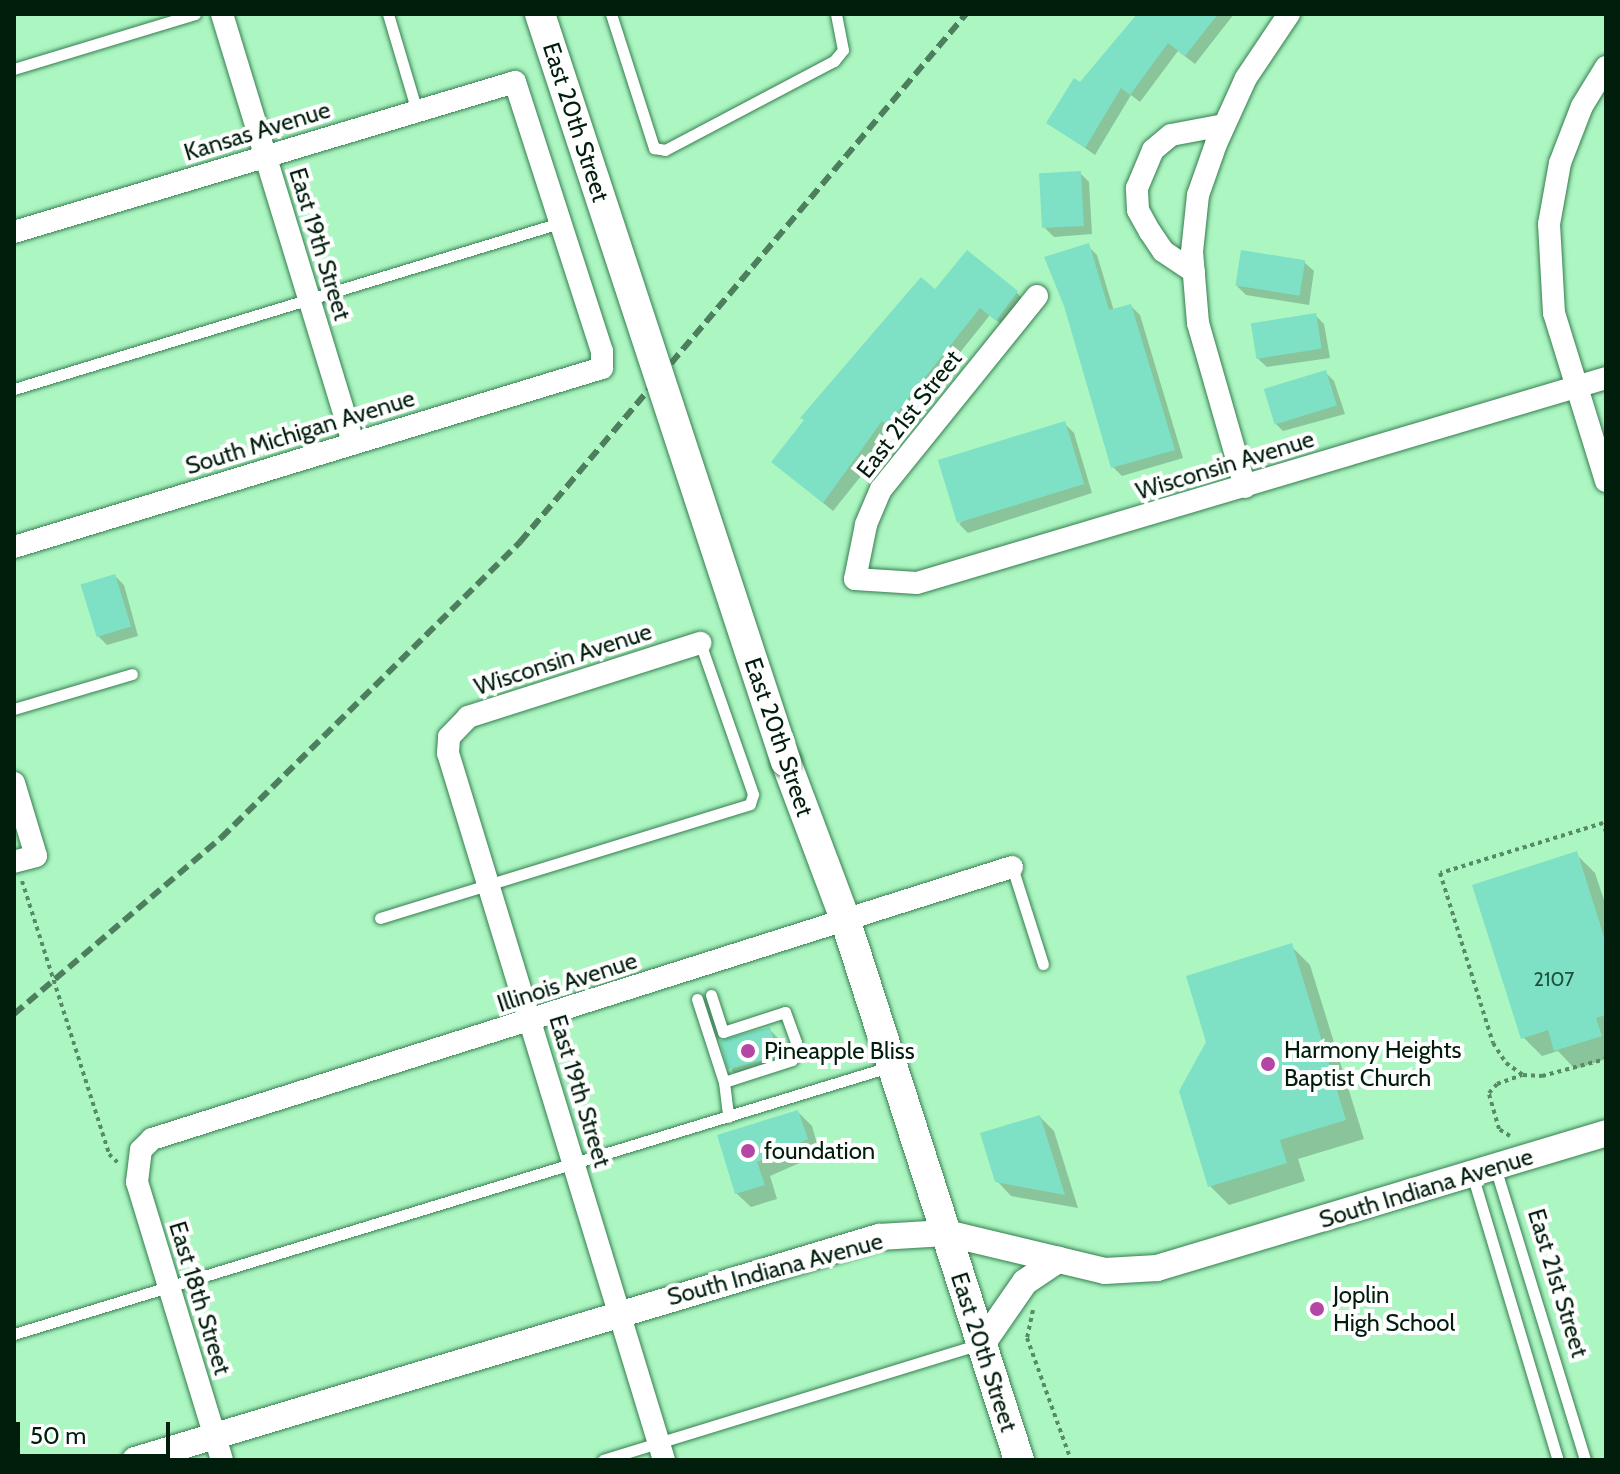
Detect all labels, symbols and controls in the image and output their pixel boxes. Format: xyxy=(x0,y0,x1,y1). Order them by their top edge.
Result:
street label: East 20th Street xyxy=(537,39,615,205)
street label: Kansas Avenue xyxy=(180,95,334,167)
street label: East 19th Street xyxy=(283,164,357,324)
street label: East 21st Street xyxy=(850,345,968,483)
street label: South Michigan Avenue xyxy=(182,383,418,481)
street label: Wisconsin Avenue xyxy=(1132,424,1318,506)
street label: Wisconsin Avenue xyxy=(471,617,655,701)
street label: East 20th Street xyxy=(738,654,820,820)
street label: Illinois Avenue xyxy=(493,946,641,1018)
house number: 2107 xyxy=(1534,967,1574,991)
street label: East 19th Street xyxy=(543,1011,617,1171)
place label: Harmony Heights Baptist Church xyxy=(1284,1036,1461,1092)
place label: Pineapple Bliss xyxy=(764,1037,915,1065)
marker: Pineapple Bliss xyxy=(739,1042,757,1060)
marker: Harmony Heights Baptist Church xyxy=(1259,1055,1277,1073)
place label: foundation xyxy=(764,1137,875,1165)
marker: foundation xyxy=(739,1142,757,1160)
street label: South Indiana Avenue xyxy=(1316,1142,1536,1234)
street label: East 21st Street xyxy=(1522,1205,1594,1361)
street label: East 18th Street xyxy=(163,1218,237,1378)
street label: South Indiana Avenue xyxy=(664,1226,886,1312)
street label: East 20th Street xyxy=(945,1269,1023,1435)
place label: Joplin High School xyxy=(1333,1281,1455,1337)
marker: Joplin High School xyxy=(1308,1300,1326,1318)
scale bar xyxy=(20,1406,174,1456)
text: 50 m xyxy=(30,1421,86,1450)

